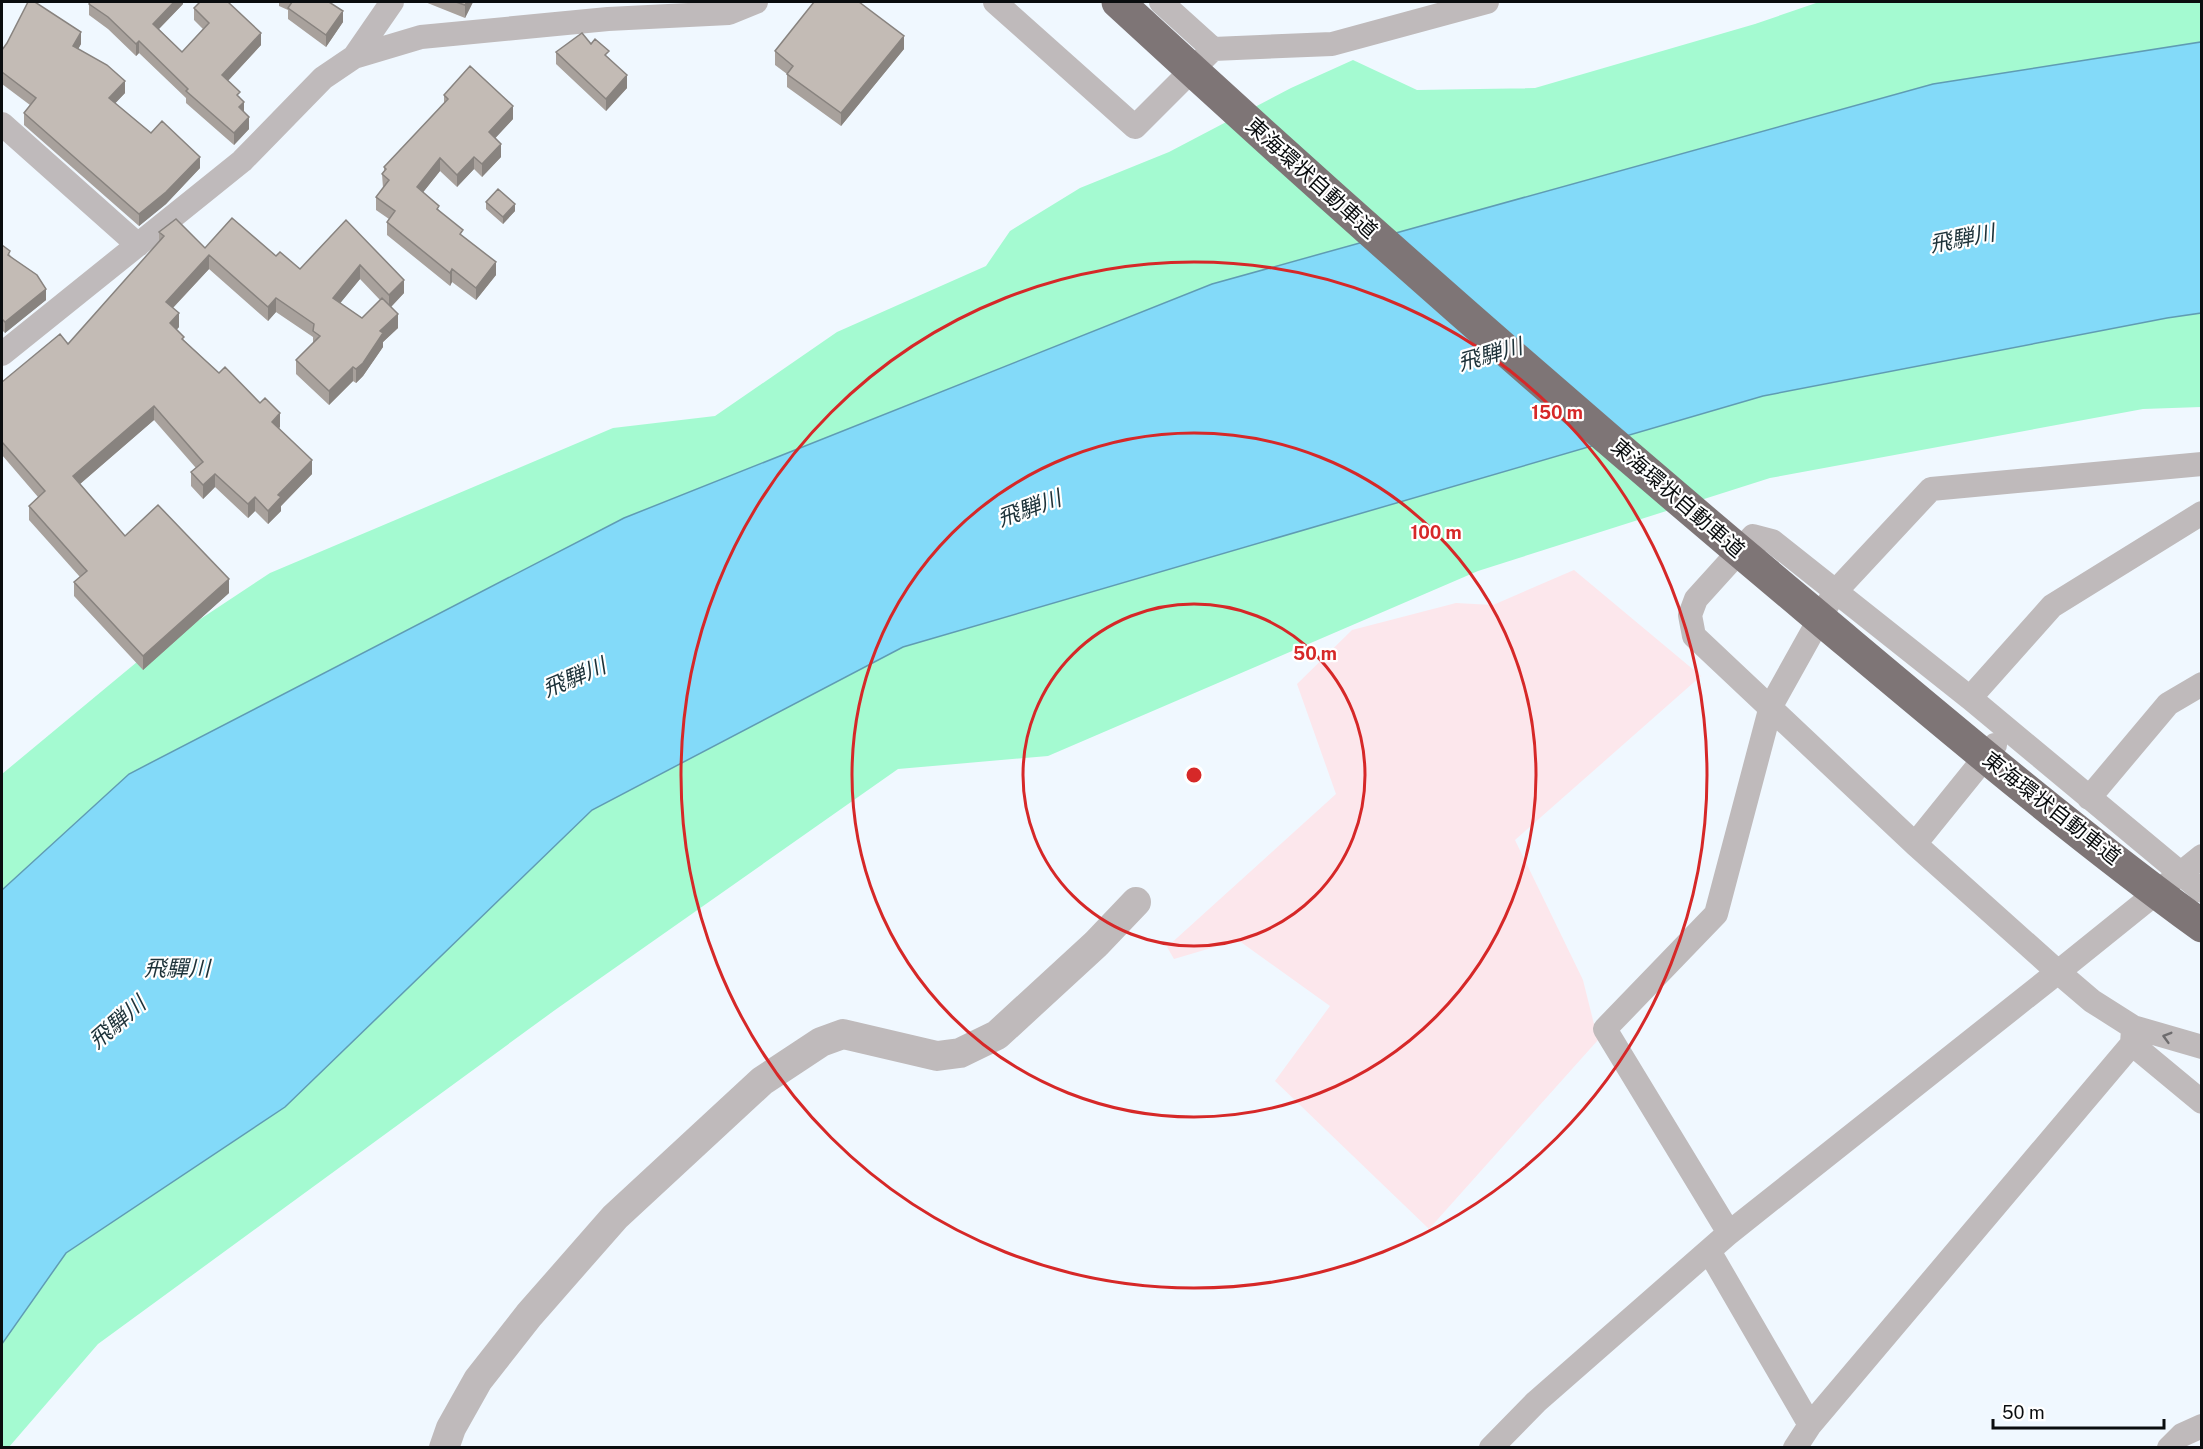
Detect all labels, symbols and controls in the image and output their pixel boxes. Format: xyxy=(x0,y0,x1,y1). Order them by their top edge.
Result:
street label: 東海環状自動車道 xyxy=(1241,113,1383,243)
water label: 飛騨川 xyxy=(1927,219,1999,257)
water label: 飛騨川 xyxy=(1455,332,1527,376)
text: 150 m xyxy=(1531,402,1583,423)
street label: 東海環状自動車道 xyxy=(1606,433,1750,563)
water label: 飛騨川 xyxy=(994,484,1066,532)
text: 100 m xyxy=(1410,522,1462,543)
text: 50 m xyxy=(1293,643,1337,664)
water label: 飛騨川 xyxy=(539,651,611,702)
street label: 東海環状自動車道 xyxy=(1978,746,2126,870)
centre of rings xyxy=(1184,765,1204,785)
water label: 飛驒川 xyxy=(144,955,212,981)
water label: 飛騨川 xyxy=(84,989,152,1053)
one-way arrow xyxy=(2162,1032,2173,1044)
scale bar xyxy=(1993,1392,2164,1430)
text: 50 m xyxy=(2002,1402,2045,1423)

